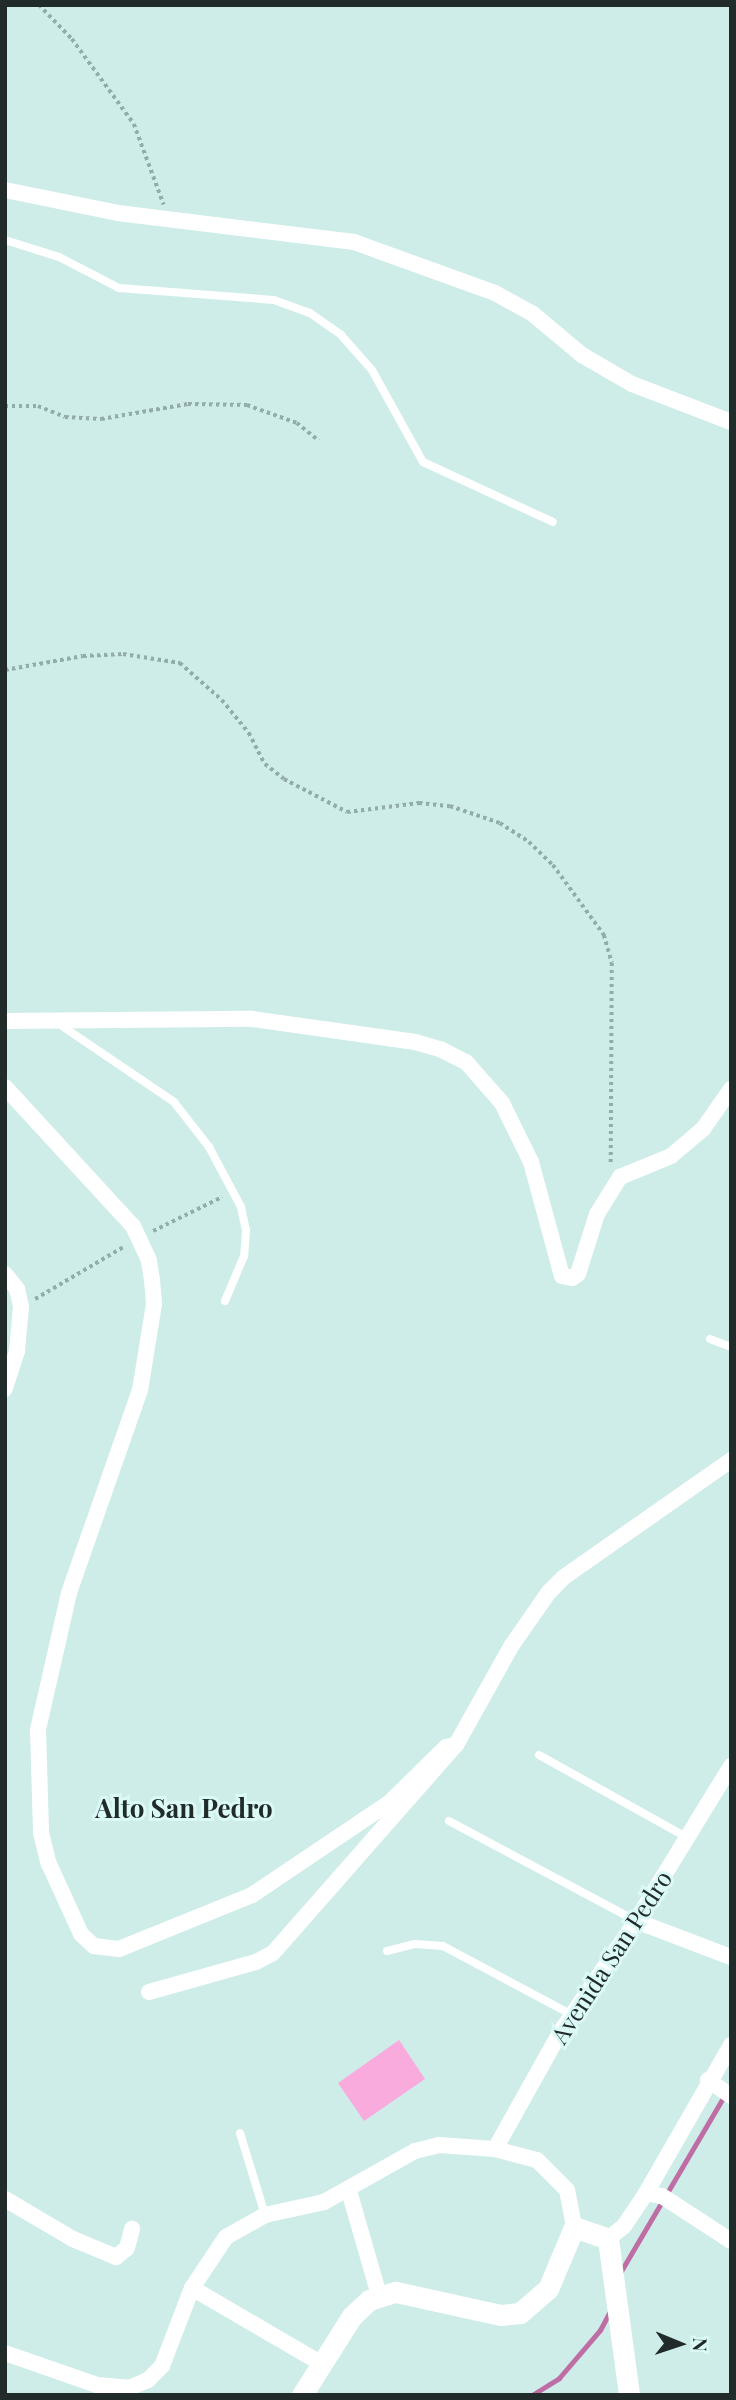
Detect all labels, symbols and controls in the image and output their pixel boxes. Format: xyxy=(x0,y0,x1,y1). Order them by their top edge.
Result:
district label: Alto San Pedro xyxy=(95,1792,273,1824)
street label: Avenida San Pedro xyxy=(544,1865,678,2049)
north arrow xyxy=(645,2309,715,2379)
text: N xyxy=(688,2337,714,2352)

